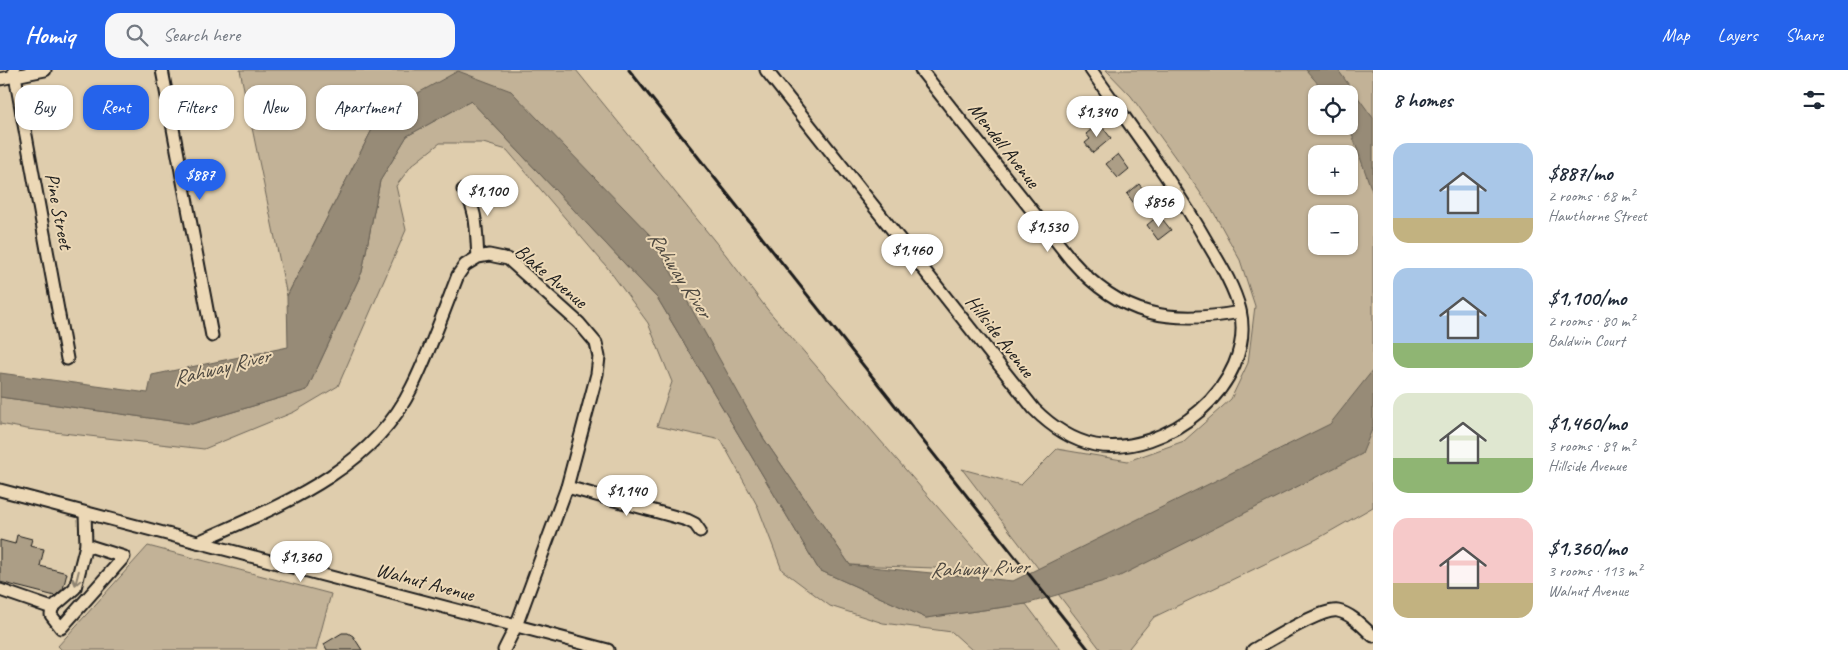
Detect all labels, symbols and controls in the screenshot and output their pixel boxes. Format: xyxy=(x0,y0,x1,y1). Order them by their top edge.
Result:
search box xyxy=(105,13,455,58)
text: Homiq xyxy=(25,20,75,50)
icon: search xyxy=(123,21,151,49)
text: Search here xyxy=(163,23,240,47)
text: Map xyxy=(1662,24,1690,46)
text: Layers xyxy=(1718,24,1757,46)
text: Share xyxy=(1785,24,1823,46)
chip: Buy xyxy=(15,85,73,130)
chip: Rent xyxy=(83,85,149,130)
chip: Filters xyxy=(159,85,234,130)
chip: New xyxy=(244,85,306,130)
chip: Apartment xyxy=(316,85,418,130)
map controls xyxy=(1308,85,1358,255)
button: locate xyxy=(1308,85,1358,135)
icon: filters xyxy=(1800,86,1828,114)
text: 8 homes xyxy=(1393,87,1452,113)
pin: $1,340 xyxy=(1056,96,1138,138)
street label: Mendell Avenue xyxy=(963,97,1046,194)
text: $1,340 xyxy=(1077,102,1117,122)
button: + xyxy=(1308,145,1358,195)
pin: $887 xyxy=(170,158,230,201)
text: $887/mo xyxy=(1548,160,1613,186)
icon: home xyxy=(1433,163,1493,223)
text: $887 xyxy=(186,165,214,185)
street label: Pine Street xyxy=(39,171,79,253)
pin: $1,100 xyxy=(447,174,529,217)
text: $1,100 xyxy=(468,181,508,201)
pin: $856 xyxy=(1129,186,1189,228)
text: 2 rooms · 68 m² xyxy=(1548,186,1634,206)
text: $856 xyxy=(1145,192,1173,212)
button: − xyxy=(1308,205,1358,255)
text: Hawthorne Street xyxy=(1548,206,1647,226)
pin: $1,530 xyxy=(1007,210,1089,253)
text: $1,530 xyxy=(1029,217,1067,237)
water label: Rahway River xyxy=(642,226,719,325)
pin: $1,460 xyxy=(871,234,953,276)
street label: Blake Avenue xyxy=(510,238,594,315)
text: $1,460 xyxy=(892,240,932,260)
text: $1,100/mo xyxy=(1548,285,1626,311)
icon: home xyxy=(1433,288,1493,348)
street label: Hillside Avenue xyxy=(960,290,1041,383)
text: 2 rooms · 80 m² xyxy=(1548,311,1634,331)
text: Baldwin Court xyxy=(1548,331,1625,351)
water label: Rahway River xyxy=(170,342,275,391)
text: $1,460/mo xyxy=(1548,410,1627,436)
icon: home xyxy=(1433,413,1493,473)
text: 3 rooms · 89 m² xyxy=(1548,436,1634,456)
text: Hillside Avenue xyxy=(1548,456,1626,476)
pin: $1,140 xyxy=(586,474,668,517)
text: $1,140 xyxy=(607,481,647,501)
text: $1,360/mo xyxy=(1548,535,1627,561)
icon: home xyxy=(1433,538,1493,598)
pin: $1,360 xyxy=(260,540,342,583)
text: $1,360 xyxy=(281,547,321,567)
water label: Rahway River xyxy=(930,553,1032,583)
street label: Walnut Avenue xyxy=(373,557,478,607)
text: 3 rooms · 113 m² xyxy=(1548,561,1642,581)
one-way arrow xyxy=(72,570,82,586)
text: Walnut Avenue xyxy=(1548,581,1628,601)

